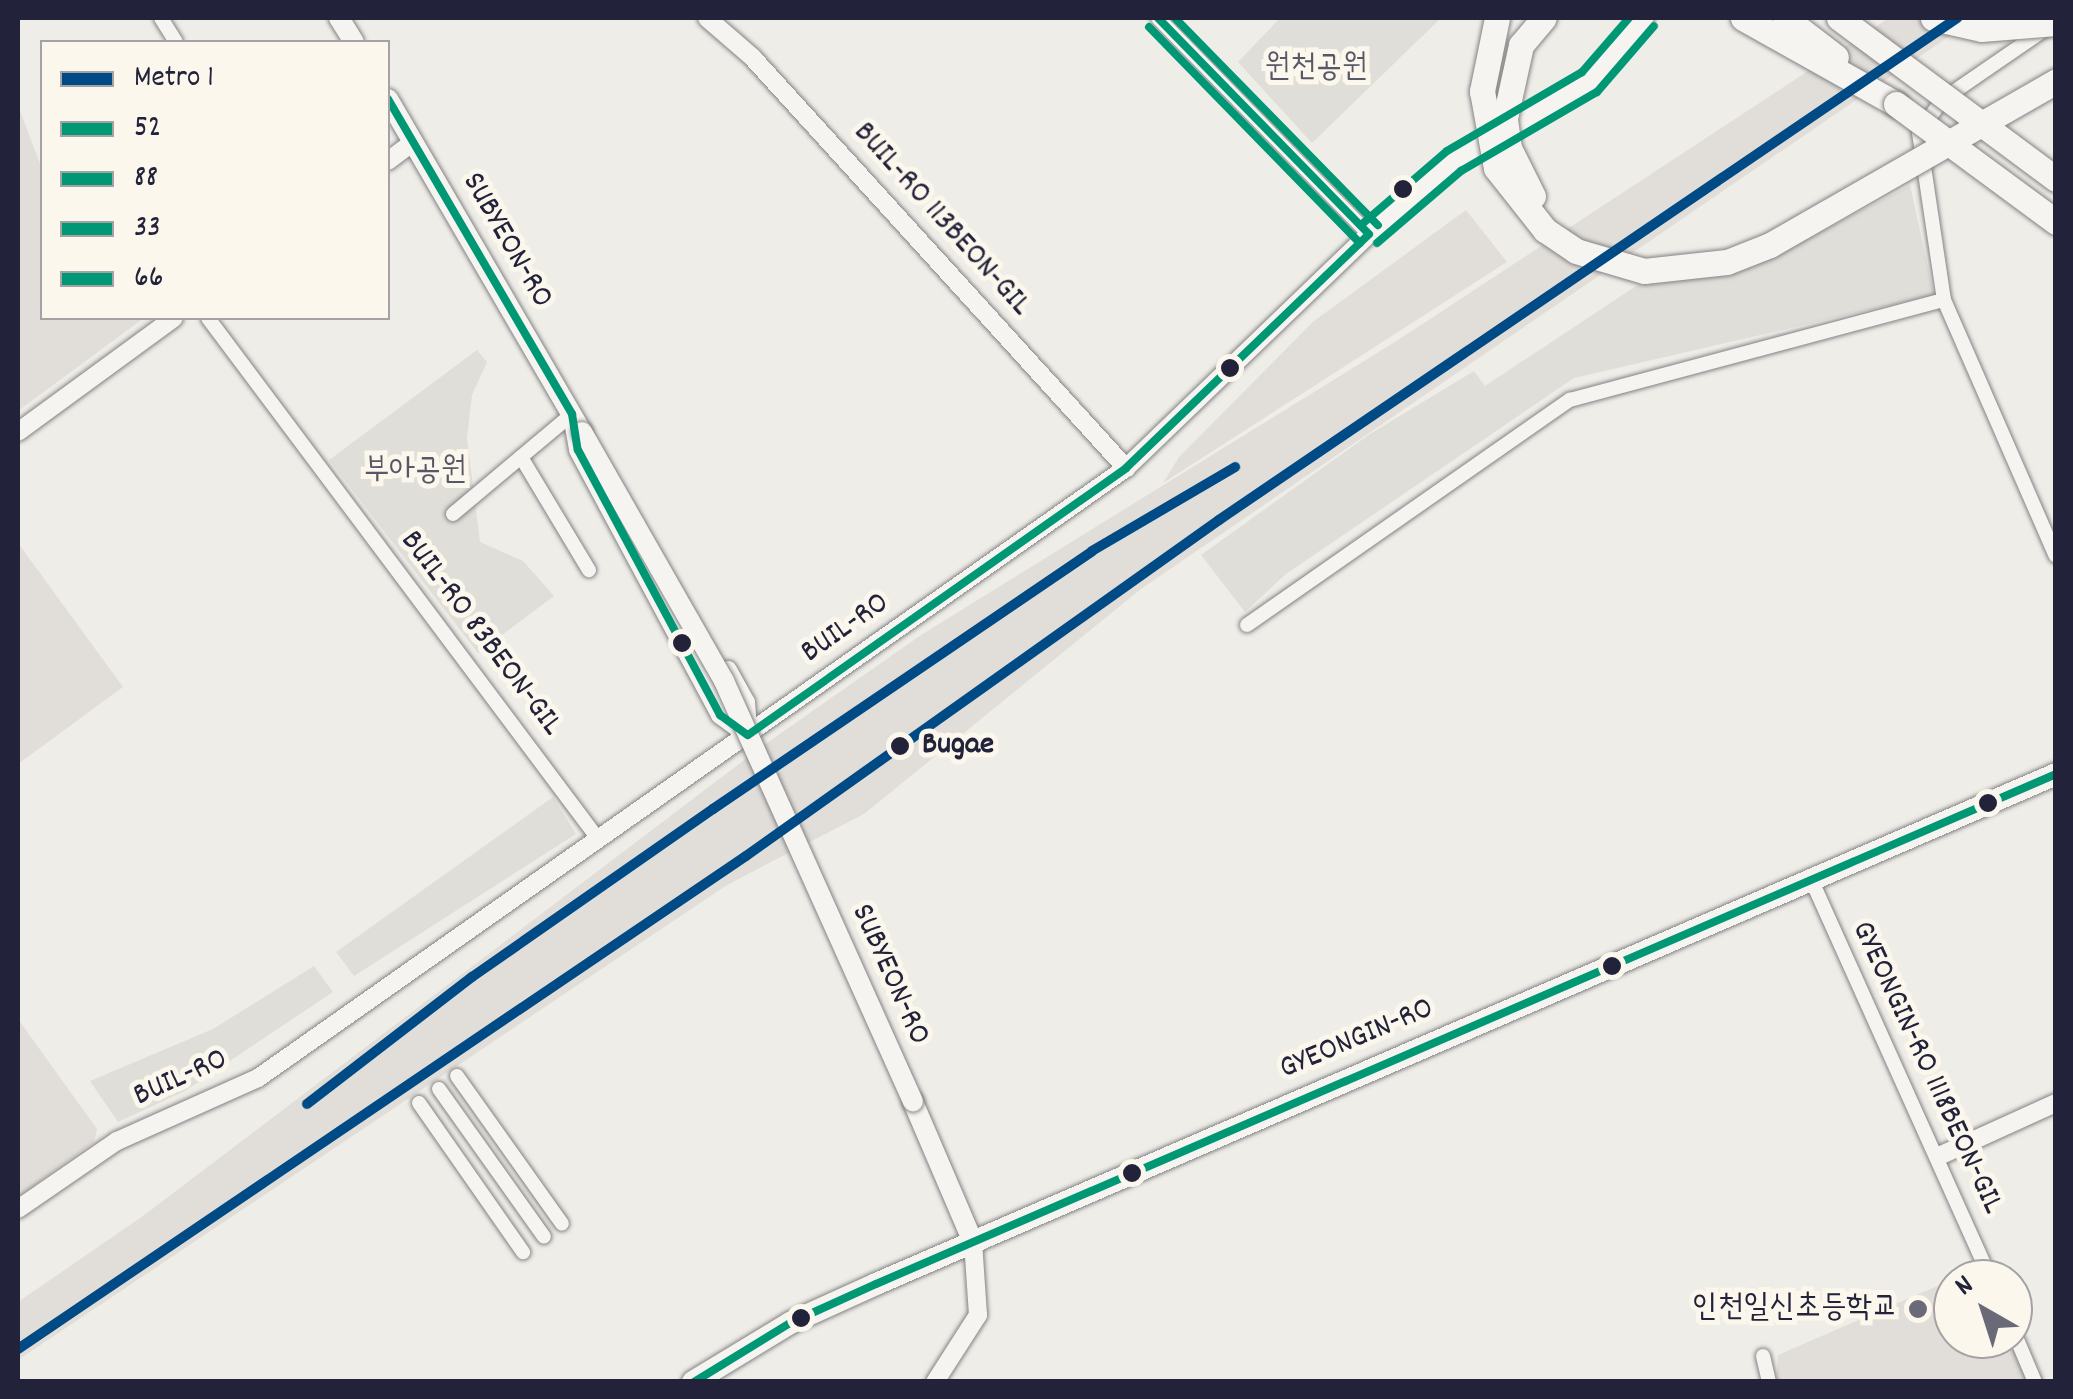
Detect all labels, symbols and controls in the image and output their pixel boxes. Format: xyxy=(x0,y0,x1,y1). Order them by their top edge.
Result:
legend xyxy=(40,40,390,320)
park label: 원천공원 xyxy=(1264,50,1368,88)
text: Metro 1 xyxy=(134,58,214,101)
text: 52 xyxy=(134,108,161,151)
street label: BUIL-RO 113BEON-GIL xyxy=(844,115,1038,325)
text: 88 xyxy=(134,158,158,201)
street label: SUBYEON-RO xyxy=(452,166,560,316)
unlabelled marker xyxy=(1393,179,1413,199)
text: 33 xyxy=(134,208,161,251)
text: 66 xyxy=(134,258,163,301)
unlabelled marker xyxy=(1220,358,1240,378)
park label: 부아공원 xyxy=(364,453,466,491)
street label: BUIL-RO 83BEON-GIL xyxy=(390,524,570,744)
street label: BUIL-RO xyxy=(795,585,897,673)
unlabelled marker xyxy=(672,633,692,653)
place label: Bugae xyxy=(922,727,994,765)
marker: Bugae xyxy=(887,733,913,759)
unlabelled marker xyxy=(1978,793,1998,813)
street label: SUBYEON-RO xyxy=(841,899,937,1051)
street label: GYEONGIN-RO 1118BEON-GIL xyxy=(1841,916,2011,1220)
unlabelled marker xyxy=(1602,956,1622,976)
street label: GYEONGIN-RO xyxy=(1274,990,1440,1090)
street label: BUIL-RO xyxy=(128,1041,234,1117)
unlabelled marker xyxy=(1122,1163,1142,1183)
north arrow xyxy=(1933,1259,2033,1359)
text: N xyxy=(1947,1267,1983,1307)
place label: 인천일신초등학교 xyxy=(1692,1290,1898,1328)
marker: 인천일신초등학교 xyxy=(1907,1298,1929,1320)
unlabelled marker xyxy=(791,1308,811,1328)

